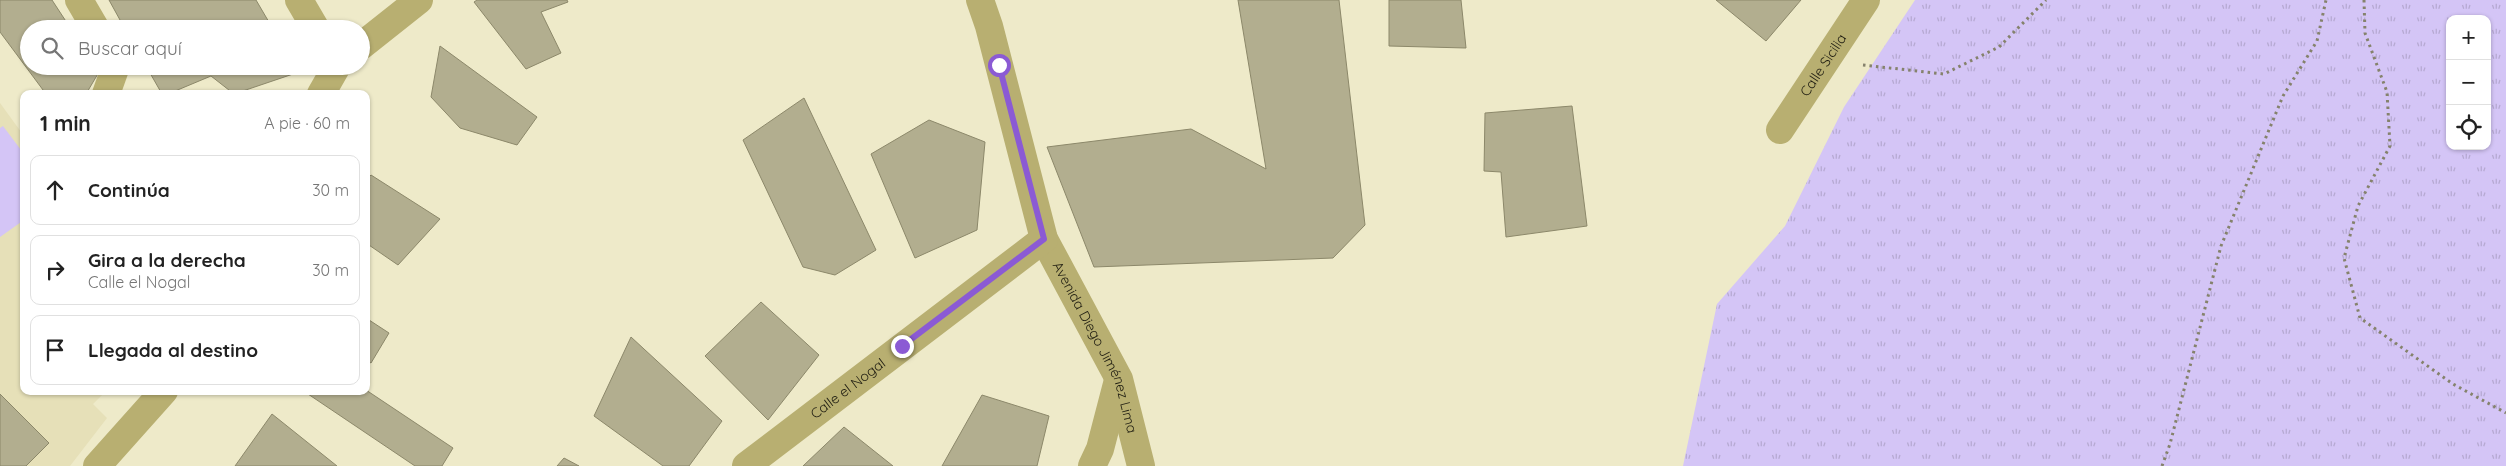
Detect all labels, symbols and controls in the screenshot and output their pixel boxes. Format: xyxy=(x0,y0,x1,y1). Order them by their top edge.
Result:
map controls xyxy=(2446,15,2491,150)
button: + xyxy=(2446,15,2491,60)
search box xyxy=(20,20,370,75)
street label: Calle Sicilia xyxy=(1796,30,1850,100)
icon: search xyxy=(38,34,66,62)
text: Buscar aquí xyxy=(78,36,182,60)
route start xyxy=(988,54,1011,77)
button: − xyxy=(2446,60,2491,105)
button: locate xyxy=(2446,105,2491,150)
text: 1 min xyxy=(40,110,91,136)
text: A pie · 60 m xyxy=(264,113,350,133)
icon: ahead xyxy=(41,176,69,204)
text: Continúa xyxy=(88,178,170,202)
text: 30 m xyxy=(312,180,349,200)
text: Gira a la derecha xyxy=(88,248,246,272)
icon: right xyxy=(41,256,69,284)
street label: Avenida Diego Jiménez Lima xyxy=(1049,258,1141,435)
text: 30 m xyxy=(312,260,349,280)
text: Calle el Nogal xyxy=(88,272,190,292)
route end xyxy=(891,335,914,358)
icon: arrive xyxy=(41,336,69,364)
text: Llegada al destino xyxy=(88,338,258,362)
street label: Calle el Nogal xyxy=(807,354,889,423)

